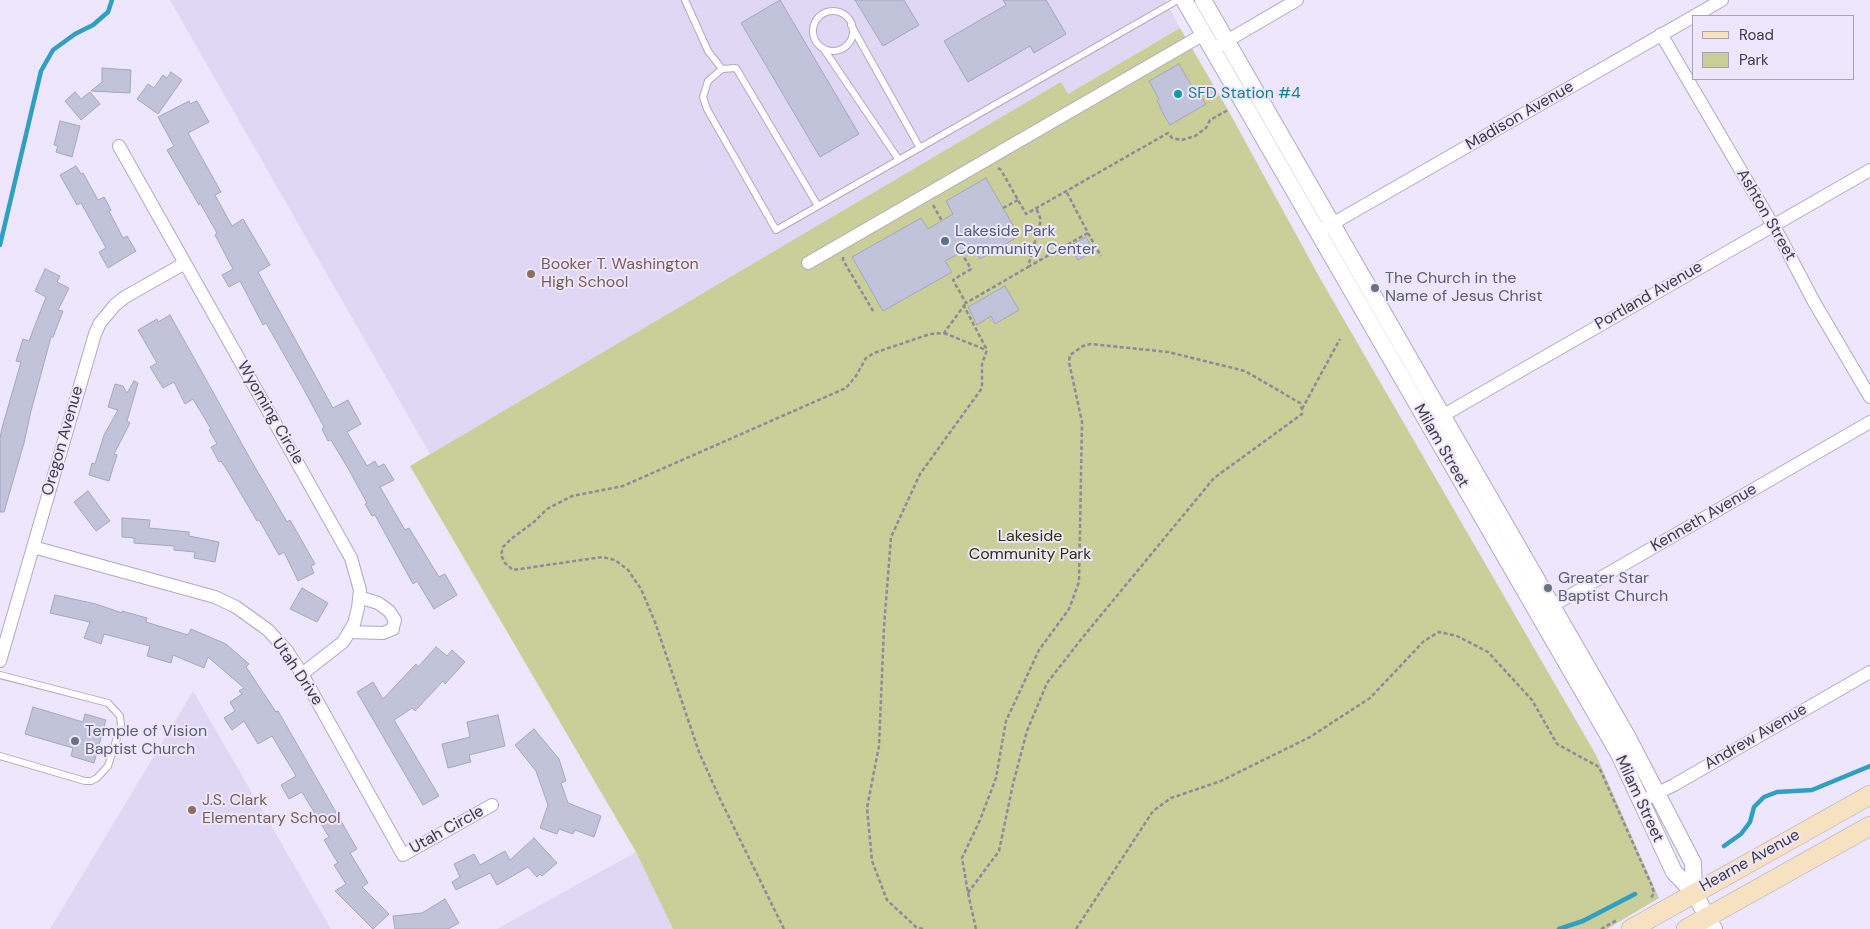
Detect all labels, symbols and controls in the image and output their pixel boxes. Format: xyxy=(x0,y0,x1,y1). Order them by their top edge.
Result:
legend xyxy=(1692,15,1855,80)
text: Road xyxy=(1739,25,1774,45)
text: Park xyxy=(1739,50,1769,70)
street label: Madison Avenue xyxy=(1463,77,1577,155)
place label: SFD Station #4 xyxy=(1188,84,1301,104)
marker: SFD Station #4 xyxy=(1172,88,1184,100)
street label: Ashton Street xyxy=(1732,166,1800,264)
place label: Lakeside Park Community Center xyxy=(955,222,1097,260)
marker: Lakeside Park Community Center xyxy=(939,235,951,247)
place label: Booker T. Washington High School xyxy=(541,255,699,293)
street label: Portland Avenue xyxy=(1592,258,1706,334)
marker: Booker T. Washington High School xyxy=(525,268,537,280)
place label: The Church in the Name of Jesus Christ xyxy=(1385,269,1543,307)
marker: The Church in the Name of Jesus Christ xyxy=(1369,282,1381,294)
street label: Wyoming Circle xyxy=(233,358,307,468)
street label: Oregon Avenue xyxy=(38,384,88,498)
street label: Milam Street xyxy=(1409,401,1473,491)
street label: Kenneth Avenue xyxy=(1648,480,1760,556)
park label: Lakeside Community Park xyxy=(969,527,1091,565)
place label: Greater Star Baptist Church xyxy=(1558,569,1668,607)
marker: Greater Star Baptist Church xyxy=(1542,582,1554,594)
street label: Utah Drive xyxy=(268,635,326,709)
street label: Andrew Avenue xyxy=(1701,700,1811,774)
place label: Temple of Vision Baptist Church xyxy=(85,722,207,760)
marker: Temple of Vision Baptist Church xyxy=(69,735,81,747)
street label: Milam Street xyxy=(1611,753,1667,845)
place label: J.S. Clark Elementary School xyxy=(202,791,340,829)
street label: Utah Circle xyxy=(407,802,487,858)
marker: J.S. Clark Elementary School xyxy=(186,804,198,816)
street label: Hearne Avenue xyxy=(1697,826,1803,896)

